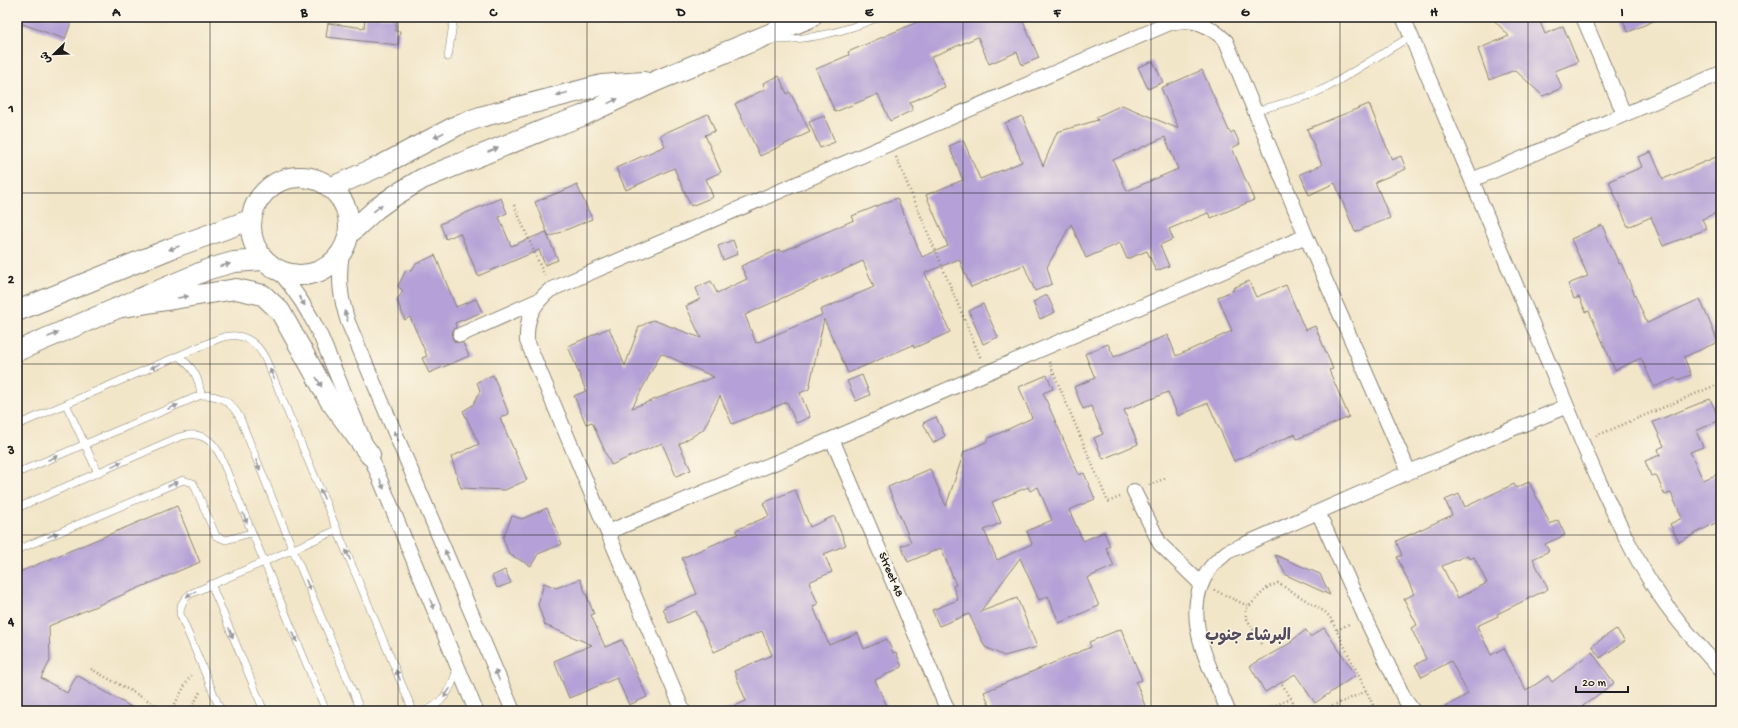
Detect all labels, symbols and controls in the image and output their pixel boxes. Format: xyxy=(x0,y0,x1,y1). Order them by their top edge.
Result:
text: A xyxy=(111,6,121,21)
text: B xyxy=(300,6,309,21)
text: C xyxy=(488,6,498,21)
text: D xyxy=(676,6,686,21)
text: E xyxy=(865,6,874,21)
text: F xyxy=(1053,6,1062,21)
text: G xyxy=(1241,6,1250,21)
text: H xyxy=(1430,6,1438,21)
text: I xyxy=(1620,6,1624,21)
north arrow xyxy=(34,34,74,74)
text: ش xyxy=(39,49,55,65)
one-way arrow xyxy=(556,92,568,98)
one-way arrow xyxy=(608,97,619,104)
text: 1 xyxy=(7,102,14,117)
one-way arrow xyxy=(433,132,445,138)
one-way arrow xyxy=(488,146,500,152)
one-way arrow xyxy=(372,204,383,212)
one-way arrow xyxy=(167,246,179,252)
one-way arrow xyxy=(219,262,231,268)
text: 2 xyxy=(8,273,15,288)
one-way arrow xyxy=(177,294,189,300)
one-way arrow xyxy=(299,295,306,307)
one-way arrow xyxy=(343,309,349,321)
one-way arrow xyxy=(47,332,59,338)
one-way arrow xyxy=(149,362,161,369)
one-way arrow xyxy=(269,368,275,380)
one-way arrow xyxy=(316,376,323,388)
one-way arrow xyxy=(167,404,179,410)
one-way arrow xyxy=(393,429,399,441)
text: 3 xyxy=(7,444,15,459)
one-way arrow xyxy=(47,455,58,461)
one-way arrow xyxy=(256,459,262,471)
one-way arrow xyxy=(111,461,123,468)
one-way arrow xyxy=(379,478,385,489)
one-way arrow xyxy=(167,480,179,486)
one-way arrow xyxy=(319,488,325,500)
one-way arrow xyxy=(243,512,249,524)
one-way arrow xyxy=(47,531,59,537)
one-way arrow xyxy=(344,549,350,561)
one-way arrow xyxy=(444,550,450,561)
street label: Street 48 xyxy=(874,551,906,600)
one-way arrow xyxy=(305,579,311,591)
one-way arrow xyxy=(186,590,196,598)
one-way arrow xyxy=(429,598,435,610)
text: 4 xyxy=(7,615,15,630)
district label: البرشاء جنوب xyxy=(1205,627,1291,647)
one-way arrow xyxy=(229,628,235,640)
one-way arrow xyxy=(292,631,298,643)
scale bar xyxy=(1576,668,1628,694)
one-way arrow xyxy=(394,669,401,681)
one-way arrow xyxy=(494,669,500,681)
text: 20 m xyxy=(1582,677,1607,691)
one-way arrow xyxy=(443,688,451,699)

